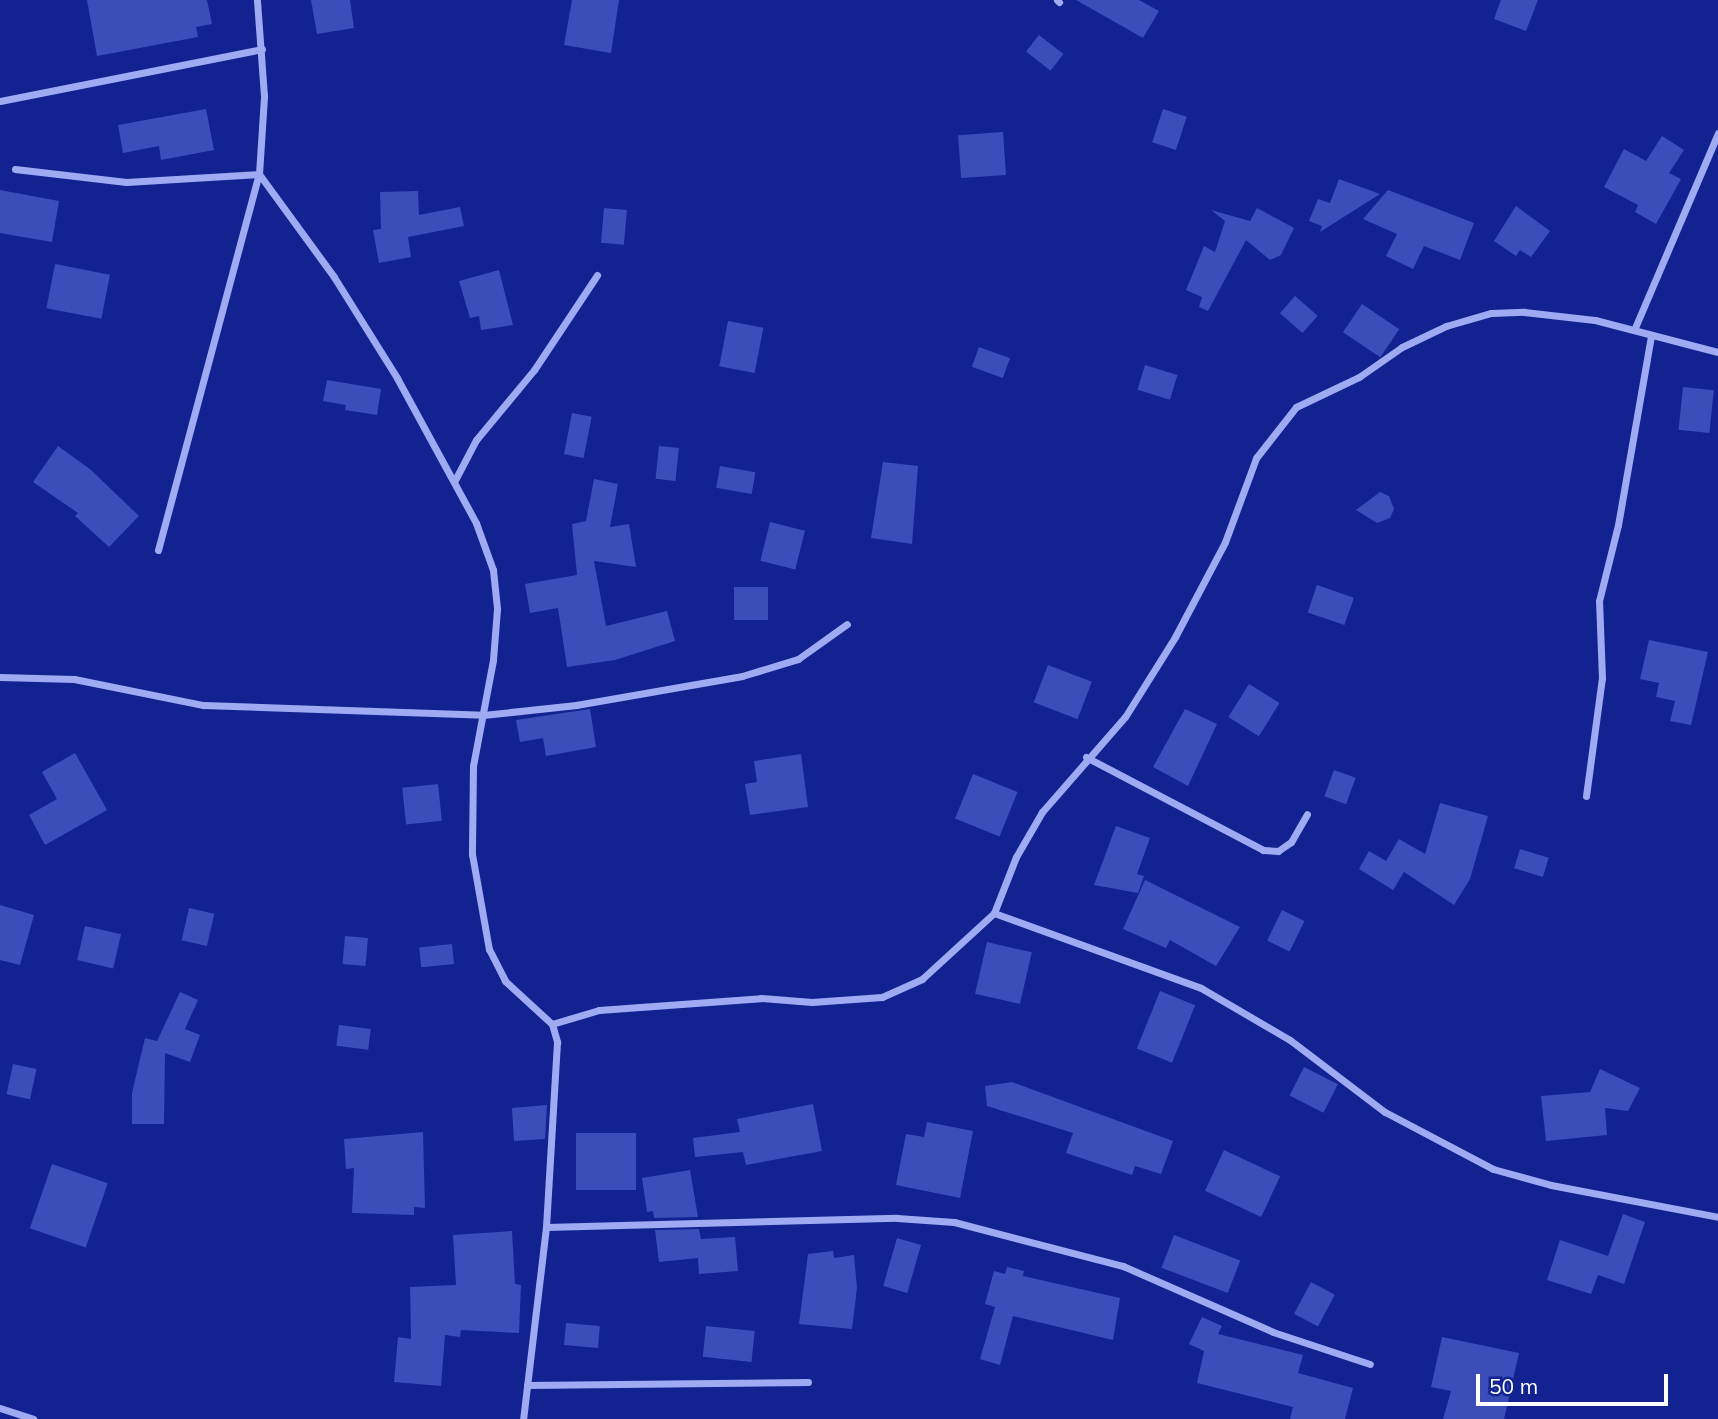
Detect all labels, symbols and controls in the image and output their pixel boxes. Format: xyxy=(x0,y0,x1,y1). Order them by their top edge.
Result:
scale bar xyxy=(1480,1360,1672,1404)
text: 50 m xyxy=(1489,1373,1538,1399)

